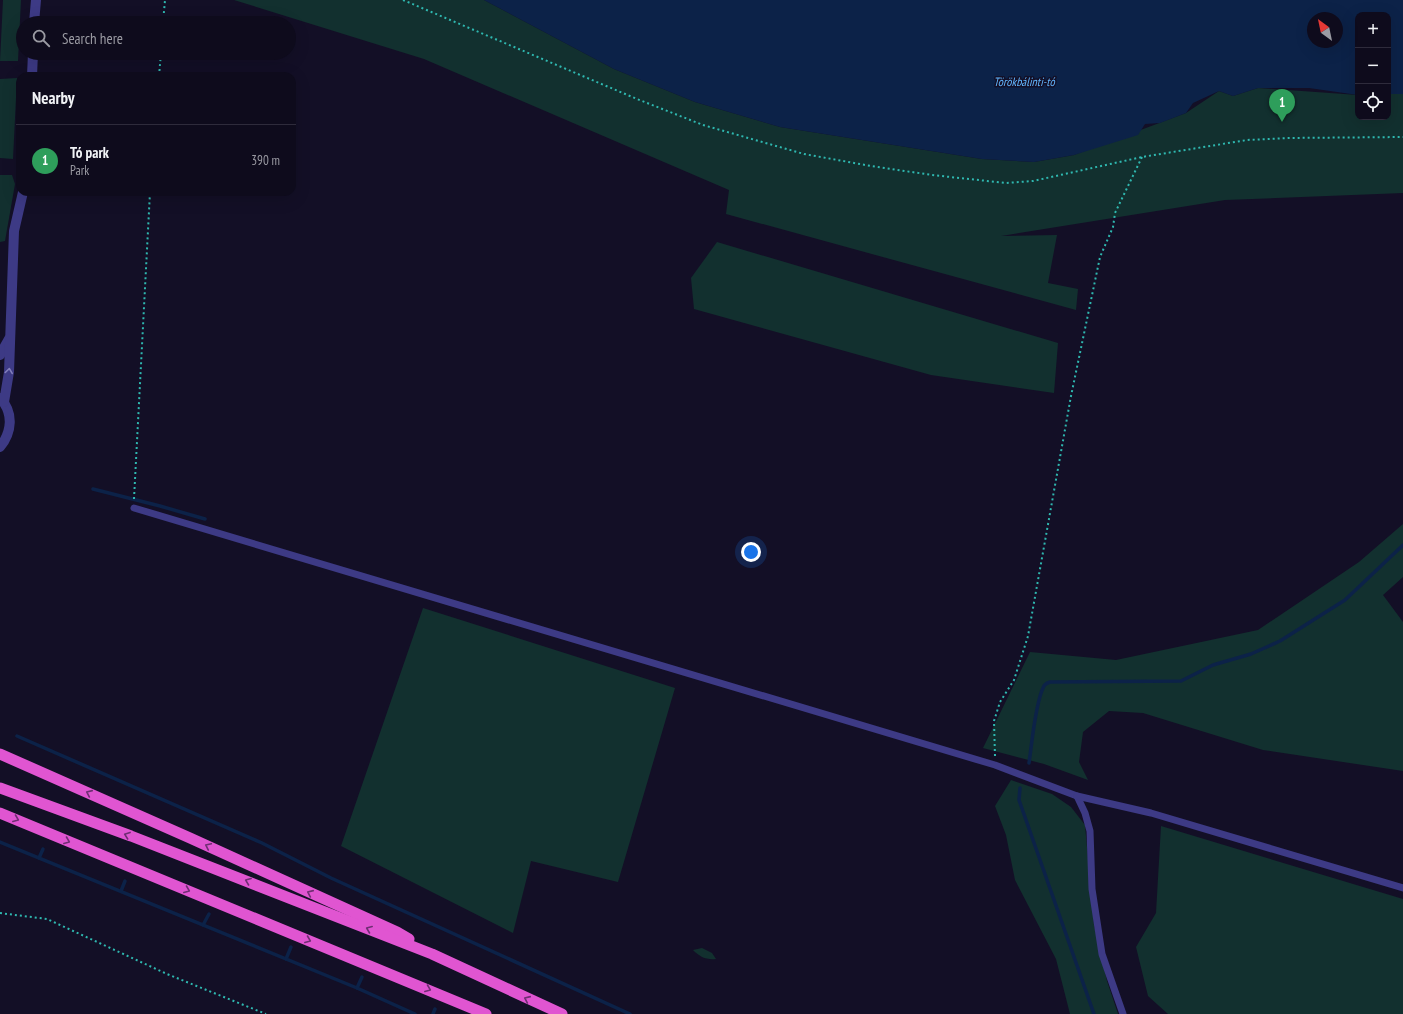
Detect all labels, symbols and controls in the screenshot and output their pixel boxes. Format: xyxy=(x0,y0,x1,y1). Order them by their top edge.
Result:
north arrow xyxy=(1307,12,1343,48)
map controls xyxy=(1355,12,1391,120)
button: + xyxy=(1355,12,1391,48)
search box xyxy=(16,16,296,60)
icon: search xyxy=(30,27,52,49)
text: Search here xyxy=(62,29,123,48)
button: − xyxy=(1355,48,1391,84)
water label: Törökbálinti-tó xyxy=(993,74,1055,89)
button: locate xyxy=(1355,84,1391,120)
text: Nearby xyxy=(32,87,75,109)
pin: 1 xyxy=(1269,89,1295,122)
text: Tó park xyxy=(70,143,109,162)
text: 1 xyxy=(42,152,48,169)
text: 390 m xyxy=(251,152,280,169)
text: Park xyxy=(70,162,89,179)
one-way arrow xyxy=(4,368,13,374)
your location xyxy=(741,542,761,562)
one-way arrow xyxy=(86,789,93,797)
one-way arrow xyxy=(12,815,19,823)
one-way arrow xyxy=(124,831,131,839)
one-way arrow xyxy=(63,836,71,844)
one-way arrow xyxy=(204,843,212,851)
one-way arrow xyxy=(245,878,252,886)
one-way arrow xyxy=(184,886,191,894)
one-way arrow xyxy=(307,890,315,898)
one-way arrow xyxy=(366,926,374,934)
one-way arrow xyxy=(303,935,311,943)
one-way arrow xyxy=(424,985,431,993)
one-way arrow xyxy=(524,995,531,1003)

